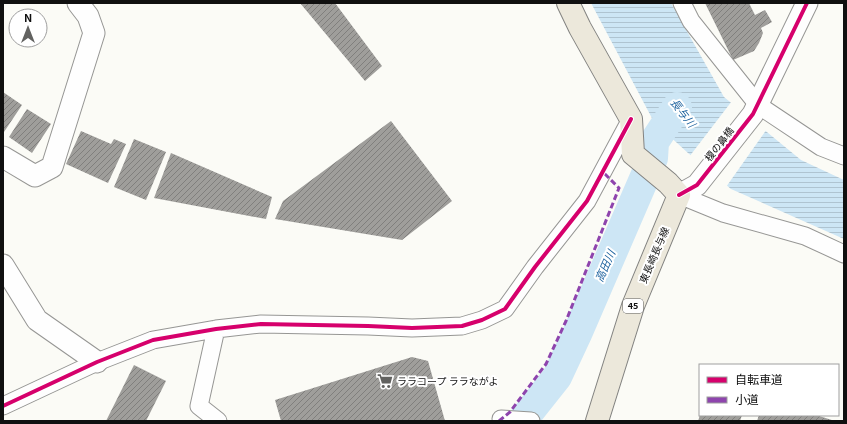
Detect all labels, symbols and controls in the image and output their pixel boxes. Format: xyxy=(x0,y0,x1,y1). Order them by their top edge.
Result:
north arrow xyxy=(8,8,48,48)
text: N xyxy=(24,9,32,25)
water label: 長与川 xyxy=(667,94,701,131)
street label: 榎の鼻橋 xyxy=(700,123,737,164)
street label: 東長崎長与線 xyxy=(635,224,672,285)
water label: 高田川 xyxy=(590,246,619,284)
road number: 45 xyxy=(623,299,643,313)
legend xyxy=(699,364,839,416)
text: 自転車道 xyxy=(735,370,783,387)
supermarket icon: ララコープ ララながよ xyxy=(376,372,394,390)
place label: ララコープ ララながよ xyxy=(397,373,498,388)
text: 小道 xyxy=(735,390,759,407)

